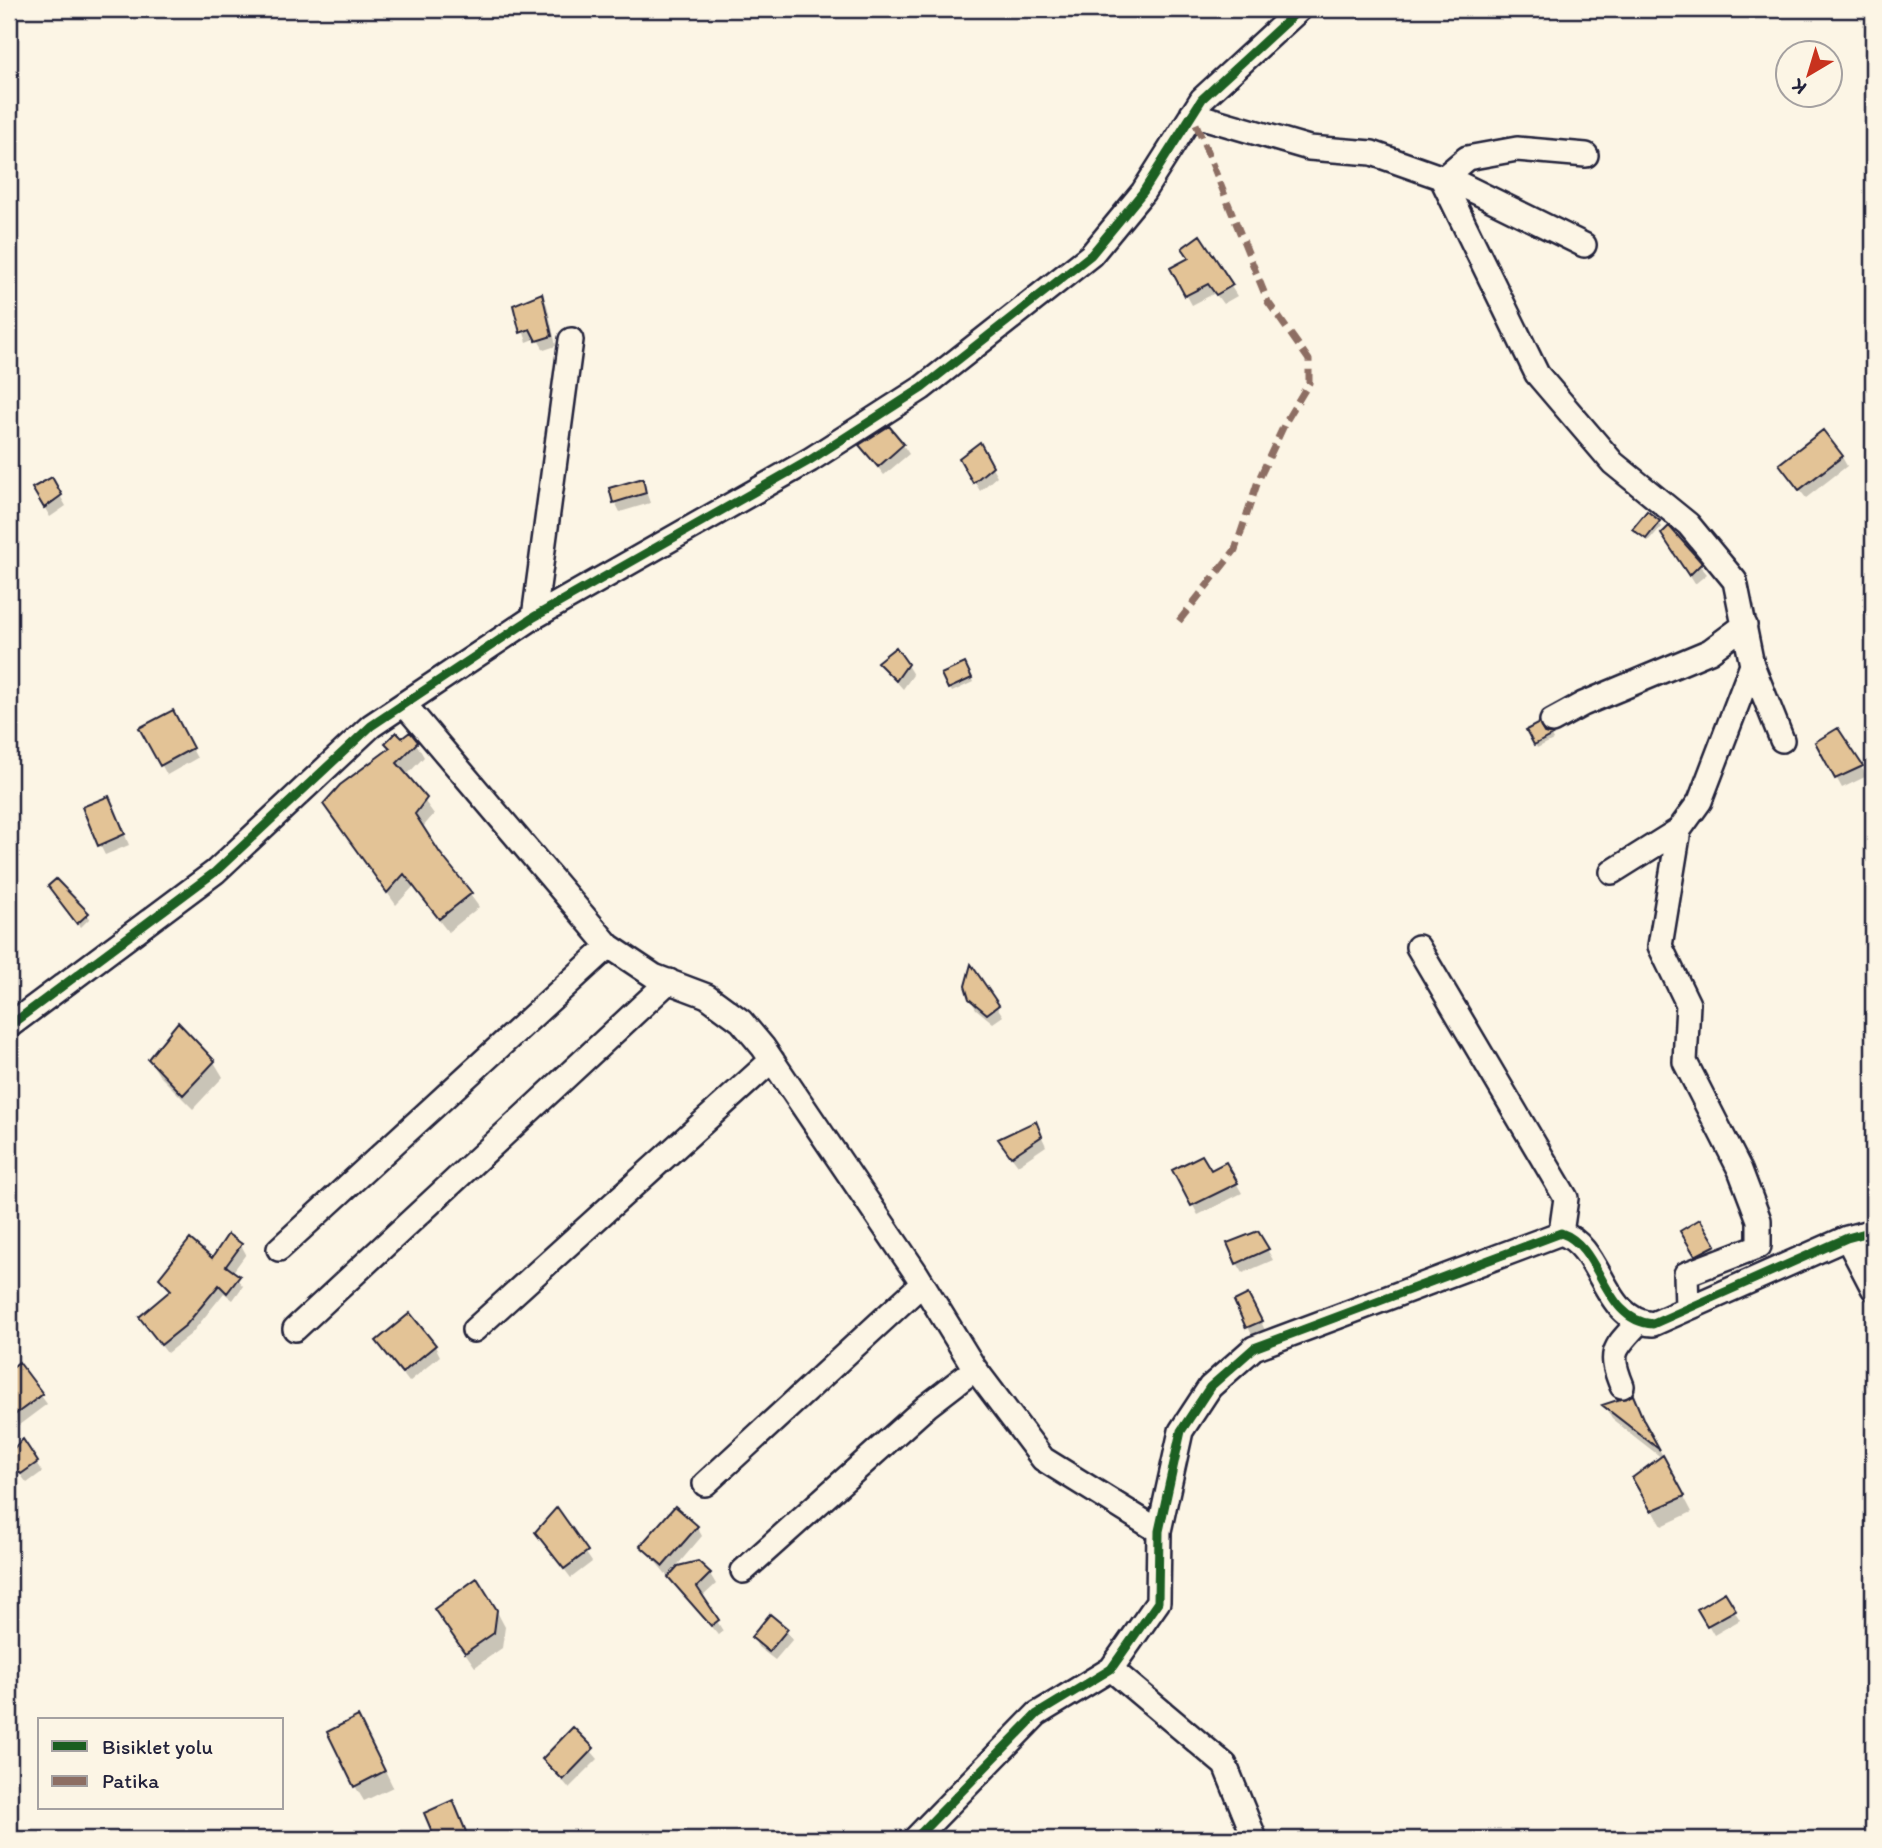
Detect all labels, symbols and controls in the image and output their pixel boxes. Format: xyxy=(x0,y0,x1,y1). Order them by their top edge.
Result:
north arrow xyxy=(1773,38,1843,108)
text: K xyxy=(1786,74,1811,100)
legend xyxy=(38,1718,284,1810)
text: Bisiklet yolu xyxy=(102,1734,213,1759)
text: Patika xyxy=(102,1768,159,1793)

